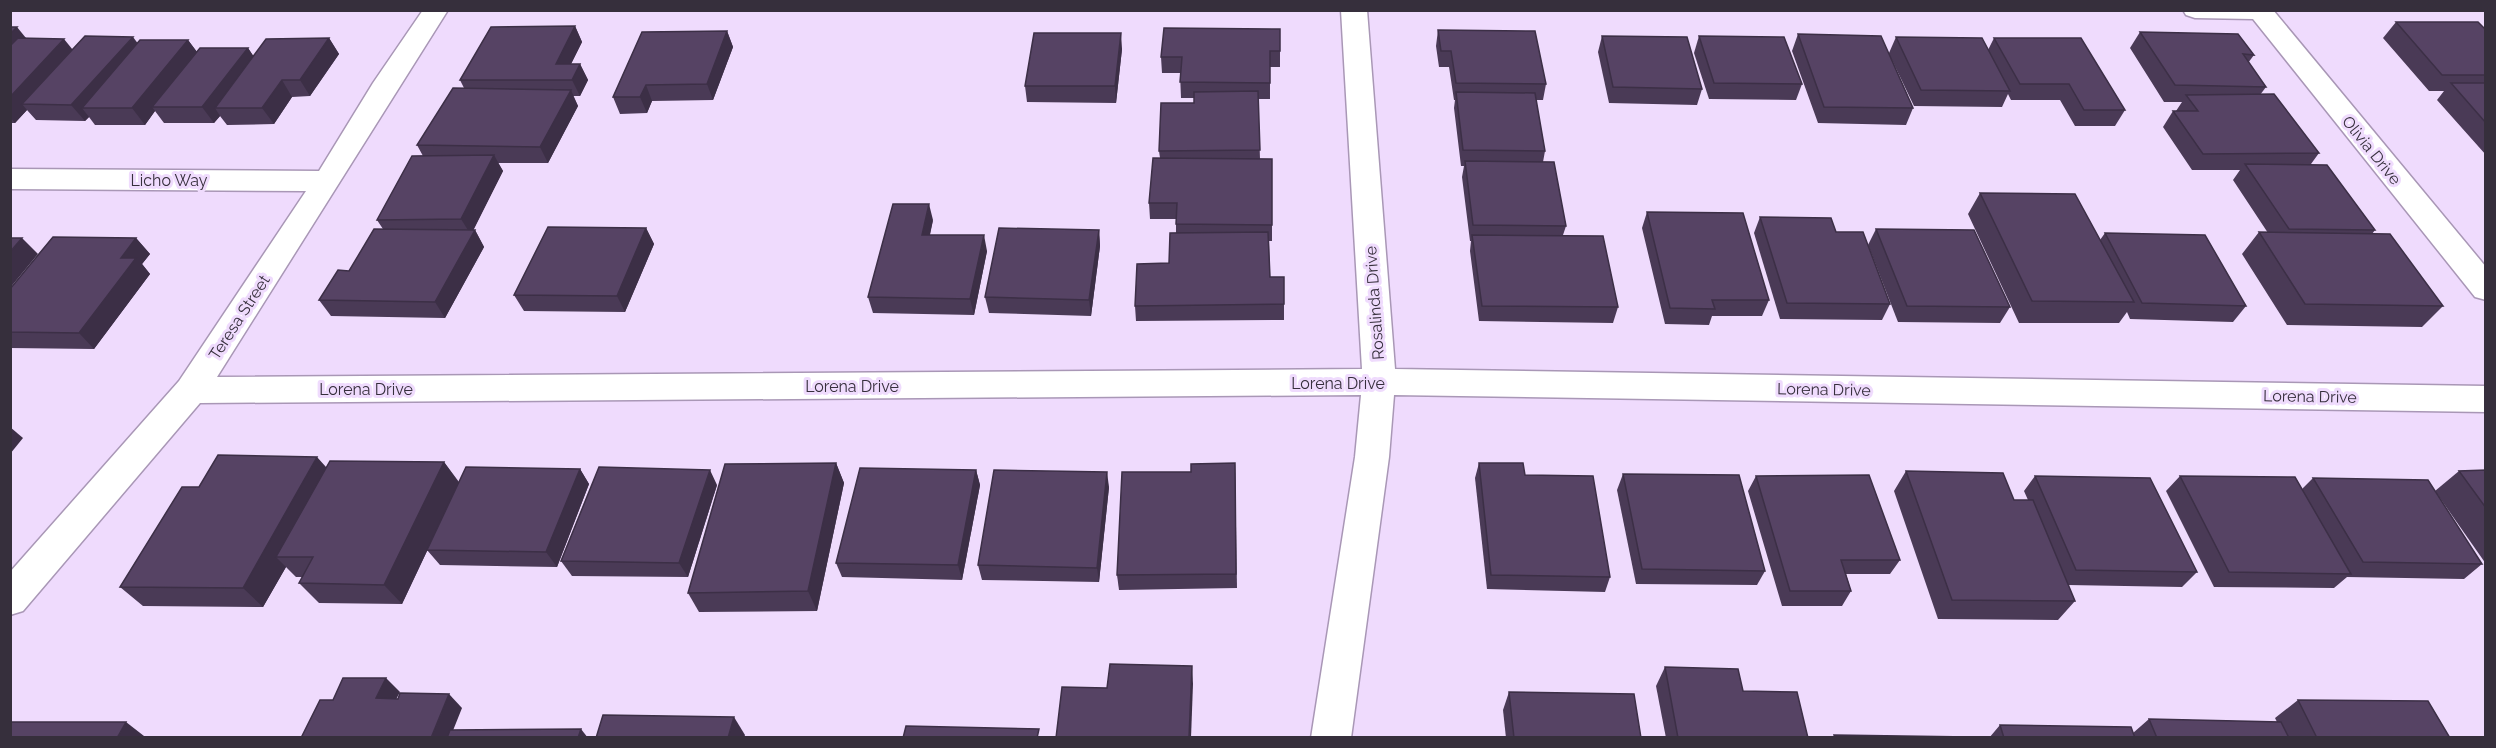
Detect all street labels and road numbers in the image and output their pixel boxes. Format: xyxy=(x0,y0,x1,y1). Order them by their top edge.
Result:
street label: Olivia Drive xyxy=(2338,112,2405,188)
street label: Licho Way xyxy=(130,171,208,190)
street label: Rosalinda Drive xyxy=(1361,245,1388,361)
street label: Teresa Street xyxy=(205,271,274,363)
street label: Lorena Drive xyxy=(1291,374,1385,393)
street label: Lorena Drive xyxy=(805,377,899,396)
street label: Lorena Drive xyxy=(1777,379,1871,400)
street label: Lorena Drive xyxy=(319,380,413,399)
street label: Lorena Drive xyxy=(2263,386,2357,407)

